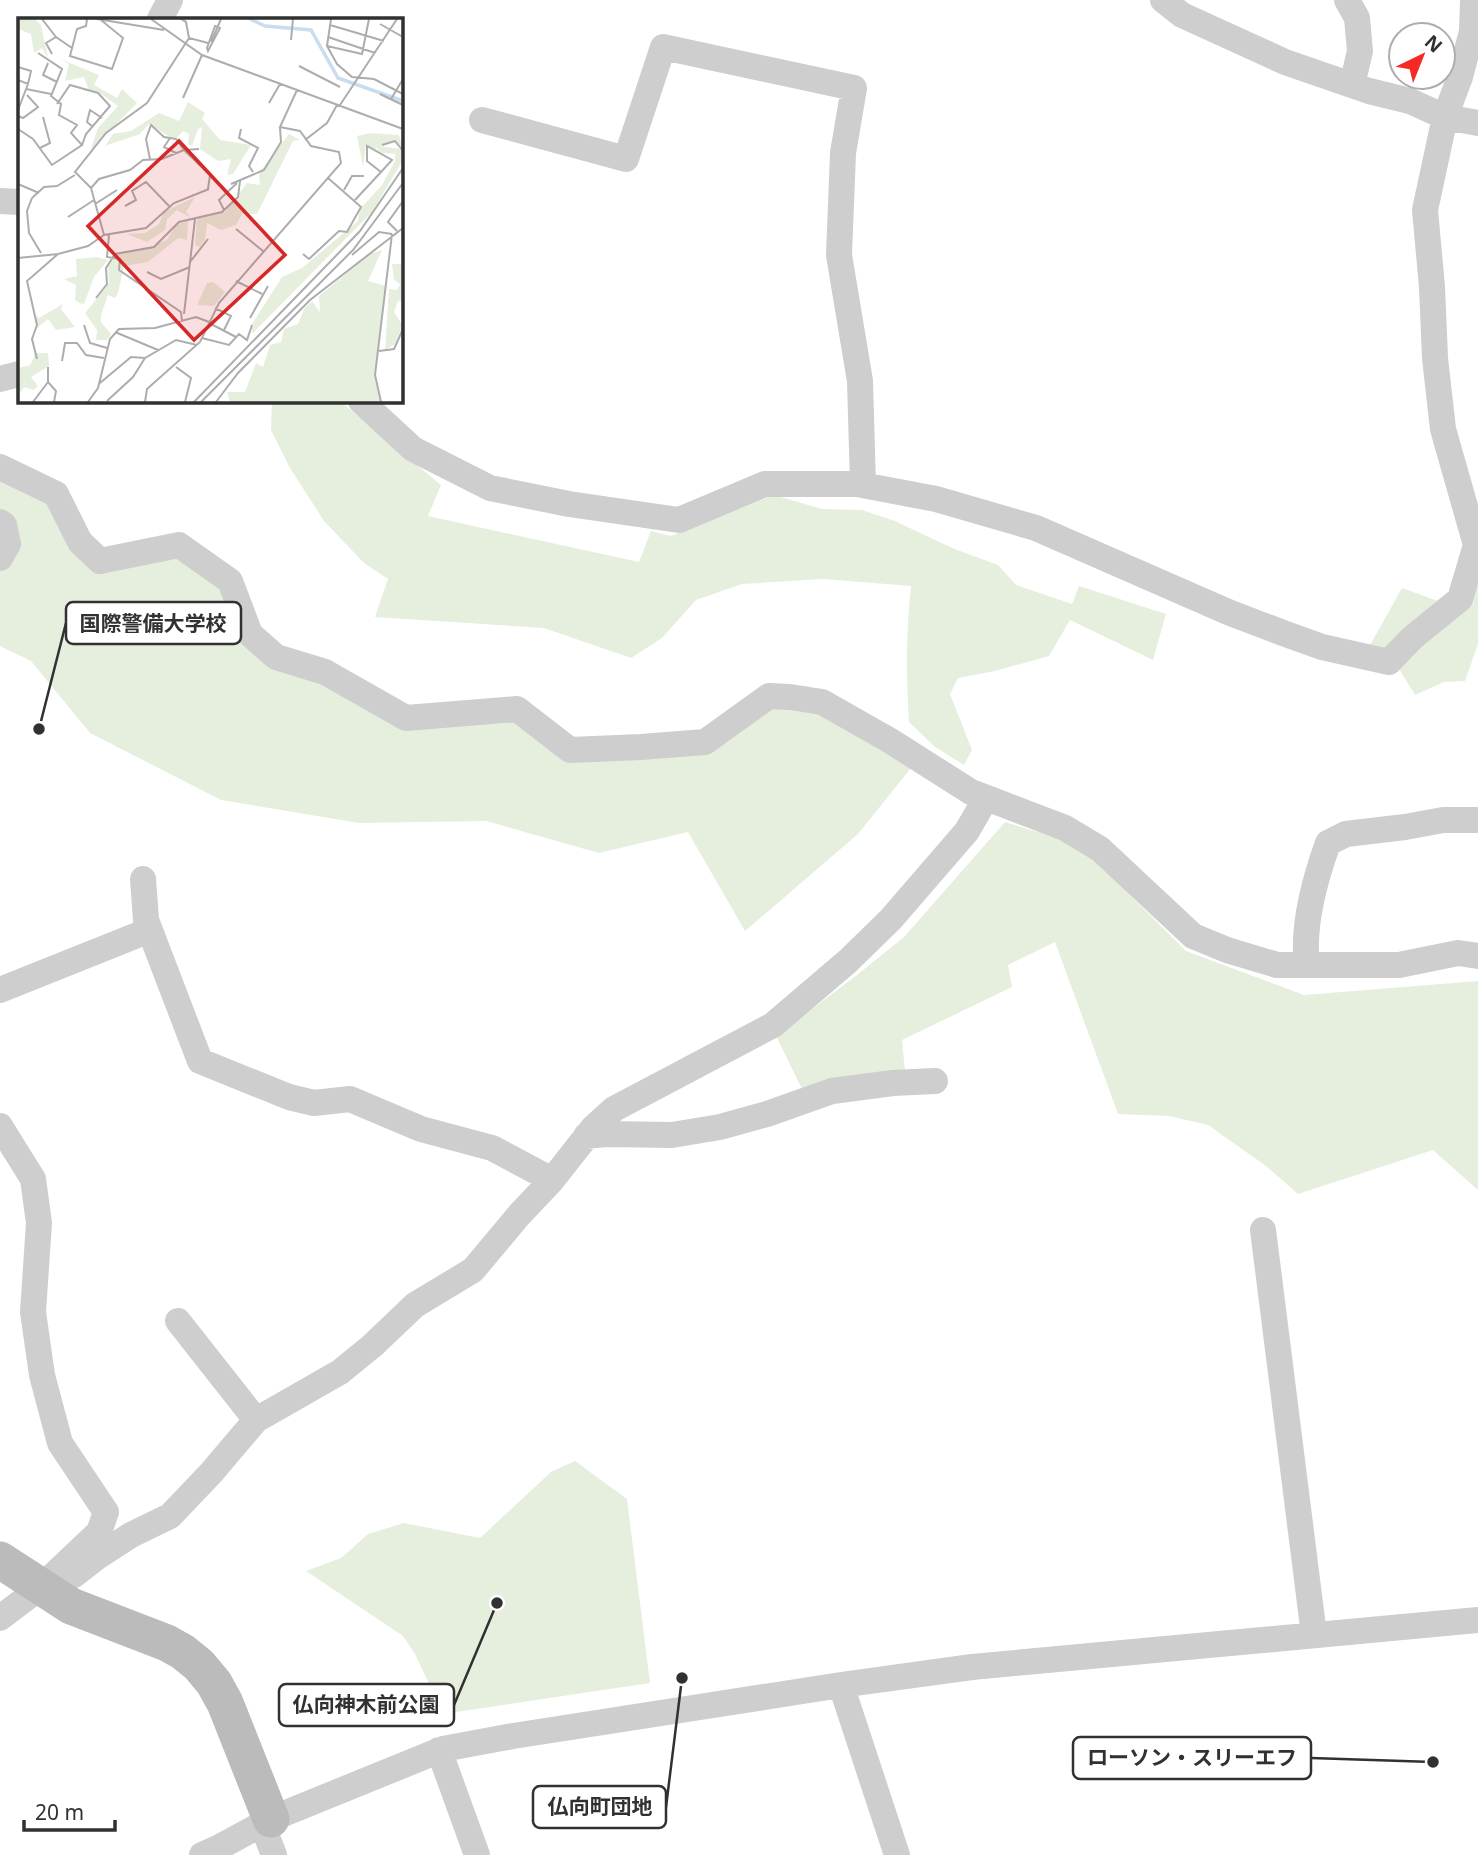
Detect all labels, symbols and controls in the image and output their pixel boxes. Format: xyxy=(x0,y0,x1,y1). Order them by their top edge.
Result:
inset map xyxy=(18,18,402,402)
north arrow xyxy=(1387,21,1457,91)
text: N xyxy=(1419,29,1448,58)
callout: 国際警備大学校 xyxy=(66,602,241,644)
text: 国際警備大学校 xyxy=(80,609,227,637)
callout: 仏向神木前公園 xyxy=(279,1684,454,1726)
text: 仏向神木前公園 xyxy=(293,1690,440,1718)
callout: ローソン・スリーエフ xyxy=(1073,1737,1311,1779)
text: ローソン・スリーエフ xyxy=(1087,1743,1297,1771)
callout: 仏向町団地 xyxy=(533,1786,666,1828)
scale bar xyxy=(24,1788,116,1832)
text: 仏向町団地 xyxy=(548,1792,653,1820)
text: 20 m xyxy=(35,1798,84,1826)

